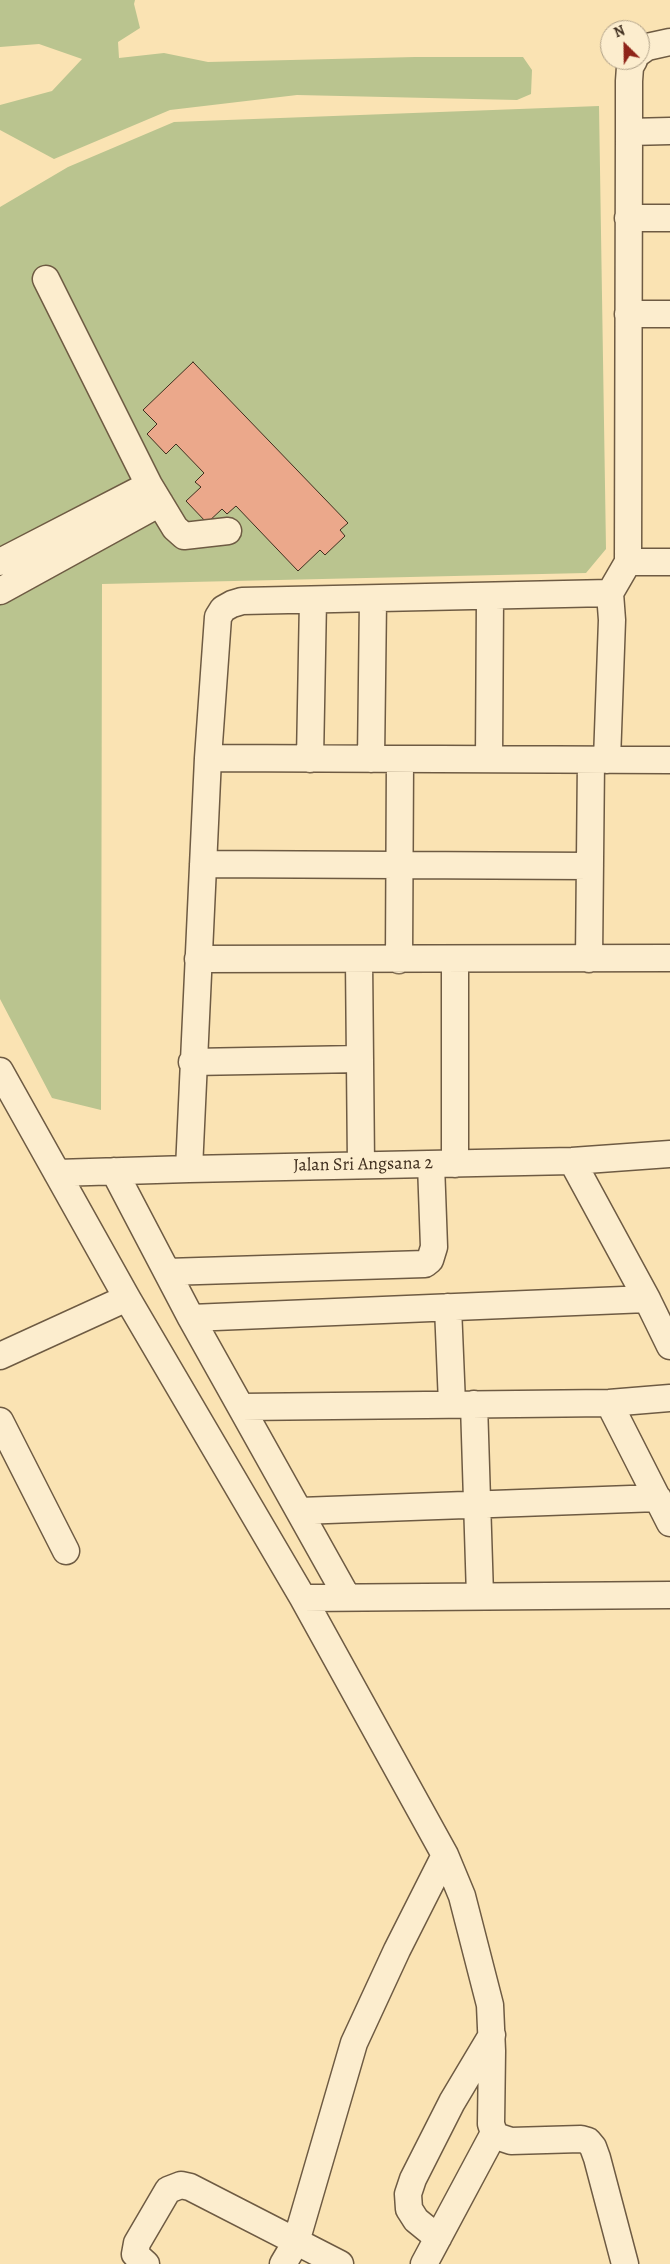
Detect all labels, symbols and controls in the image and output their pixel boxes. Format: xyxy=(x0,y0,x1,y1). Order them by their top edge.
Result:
north arrow xyxy=(600,20,650,70)
text: N xyxy=(611,21,628,42)
street label: Jalan Sri Angsana 2 xyxy=(293,1153,433,1177)

